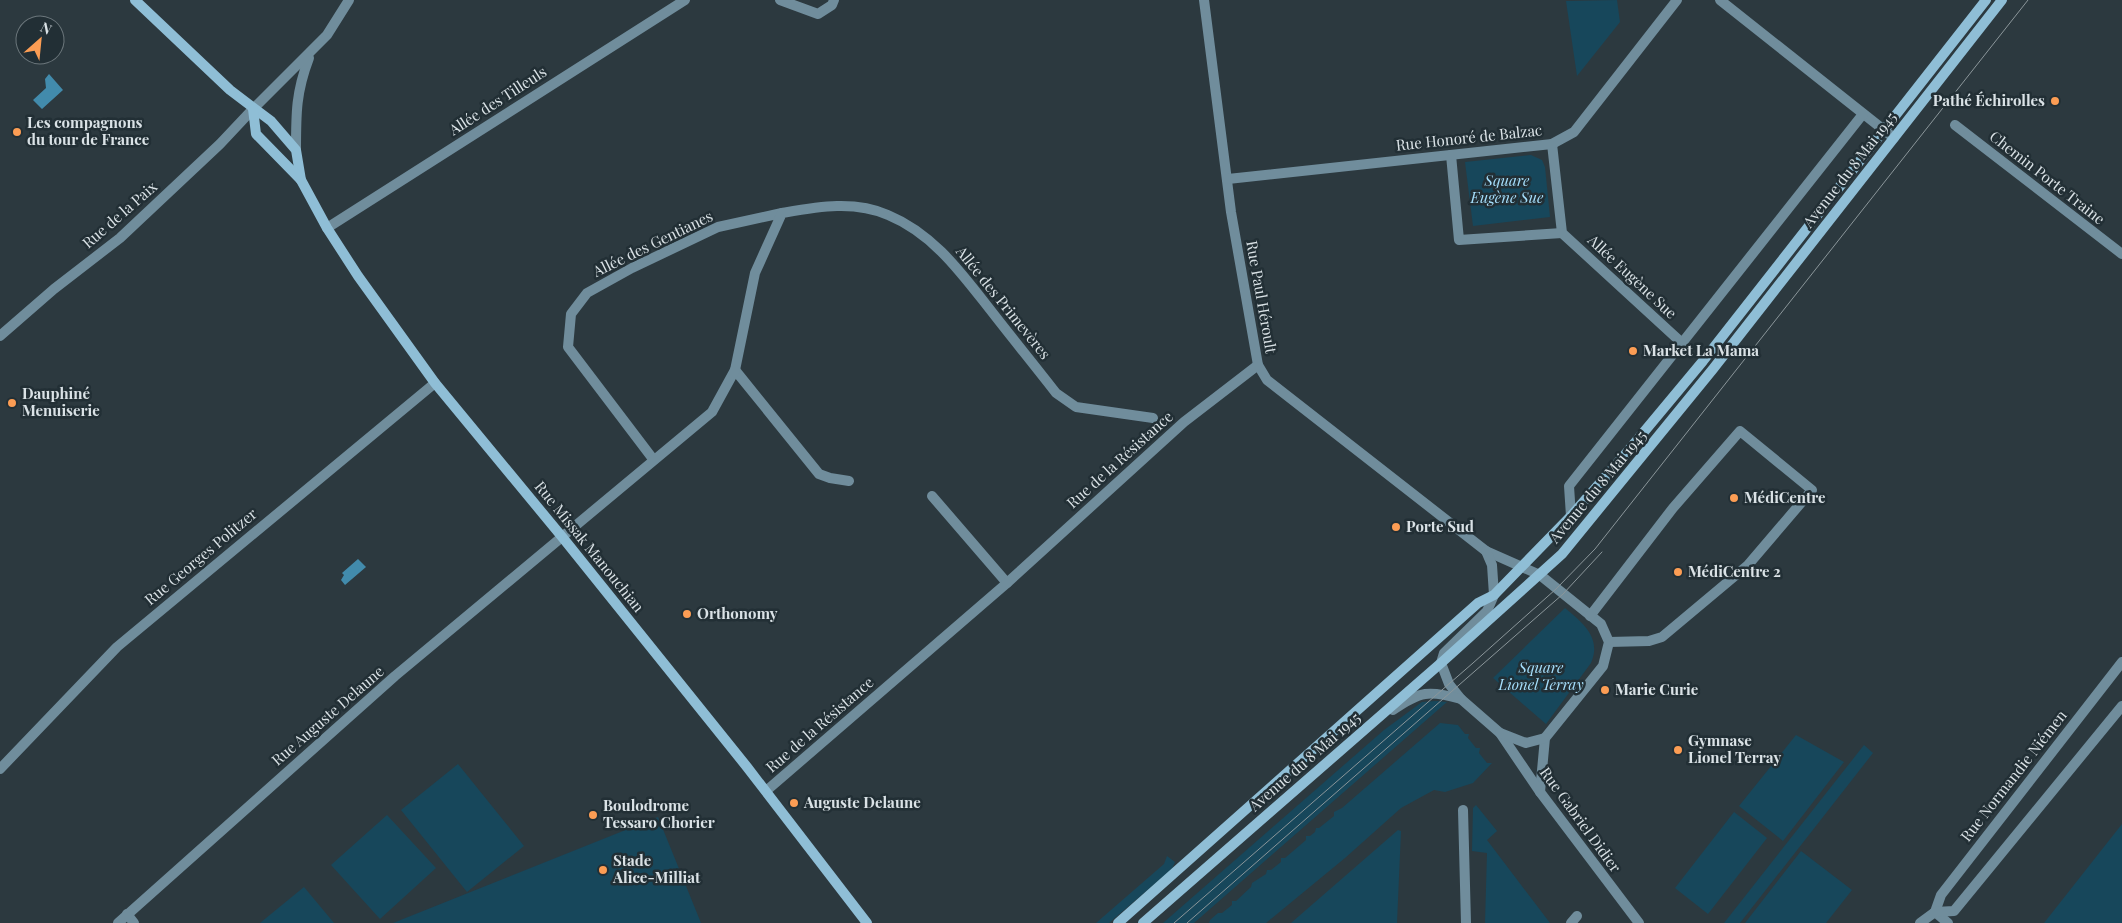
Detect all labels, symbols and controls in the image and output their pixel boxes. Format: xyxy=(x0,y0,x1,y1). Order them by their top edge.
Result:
north arrow xyxy=(15,15,65,65)
text: N xyxy=(37,17,55,39)
street label: Allée des Tilleuls xyxy=(444,61,550,140)
place label: Pathé Échirolles xyxy=(1933,90,2045,110)
marker: Pathé Échirolles xyxy=(2049,95,2061,107)
street label: Avenue du 8 Mai 1945 xyxy=(1797,108,1901,232)
place label: Les compagnons du tour de France xyxy=(27,112,150,149)
street label: Rue Honoré de Balzac xyxy=(1395,119,1543,155)
marker: Les compagnons du tour de France xyxy=(11,126,23,138)
street label: Chemin Porte Traine xyxy=(1986,126,2109,229)
park label: Square Eugène Sue xyxy=(1469,170,1544,207)
street label: Rue de la Paix xyxy=(78,176,161,252)
street label: Allée des Gentianes xyxy=(588,205,716,281)
street label: Allée Eugène Sue xyxy=(1583,229,1681,323)
street label: Rue Paul Héroult xyxy=(1242,239,1282,355)
street label: Allée des Primevères xyxy=(951,241,1056,363)
place label: Market La Mama xyxy=(1643,340,1759,360)
marker: Market La Mama xyxy=(1627,345,1639,357)
place label: Dauphiné Menuiserie xyxy=(22,383,100,420)
marker: Dauphiné Menuiserie xyxy=(6,397,18,409)
street label: Rue de la Résistance xyxy=(1062,406,1177,512)
street label: Avenue du 8 Mai 1945 xyxy=(1543,426,1650,548)
street label: Rue Missak Manouchian xyxy=(531,477,649,616)
place label: MédiCentre xyxy=(1744,487,1826,507)
marker: MédiCentre xyxy=(1728,492,1740,504)
street label: Rue Georges Politzer xyxy=(140,503,261,609)
place label: Porte Sud xyxy=(1406,516,1474,536)
marker: Porte Sud xyxy=(1390,521,1402,533)
place label: MédiCentre 2 xyxy=(1688,561,1781,581)
marker: MédiCentre 2 xyxy=(1672,566,1684,578)
place label: Orthonomy xyxy=(697,603,778,623)
marker: Orthonomy xyxy=(681,608,693,620)
park label: Square Lionel Terray xyxy=(1497,657,1584,694)
street label: Rue Auguste Delaune xyxy=(267,661,388,770)
street label: Rue de la Résistance xyxy=(761,672,877,777)
place label: Marie Curie xyxy=(1615,679,1699,699)
marker: Marie Curie xyxy=(1599,684,1611,696)
street label: Rue Normandie Niémen xyxy=(1956,706,2071,845)
street label: Avenue du 8 Mai 1945 xyxy=(1244,707,1364,816)
place label: Gymnase Lionel Terray xyxy=(1688,730,1781,767)
marker: Gymnase Lionel Terray xyxy=(1672,744,1684,756)
street label: Rue Gabriel Didier xyxy=(1536,763,1626,876)
place label: Auguste Delaune xyxy=(803,792,921,812)
place label: Boulodrome Tessaro Chorier xyxy=(603,795,715,832)
marker: Auguste Delaune xyxy=(788,797,800,809)
marker: Boulodrome Tessaro Chorier xyxy=(587,809,599,821)
place label: Stade Alice-Milliat xyxy=(612,850,701,887)
marker: Stade Alice-Milliat xyxy=(597,864,609,876)

